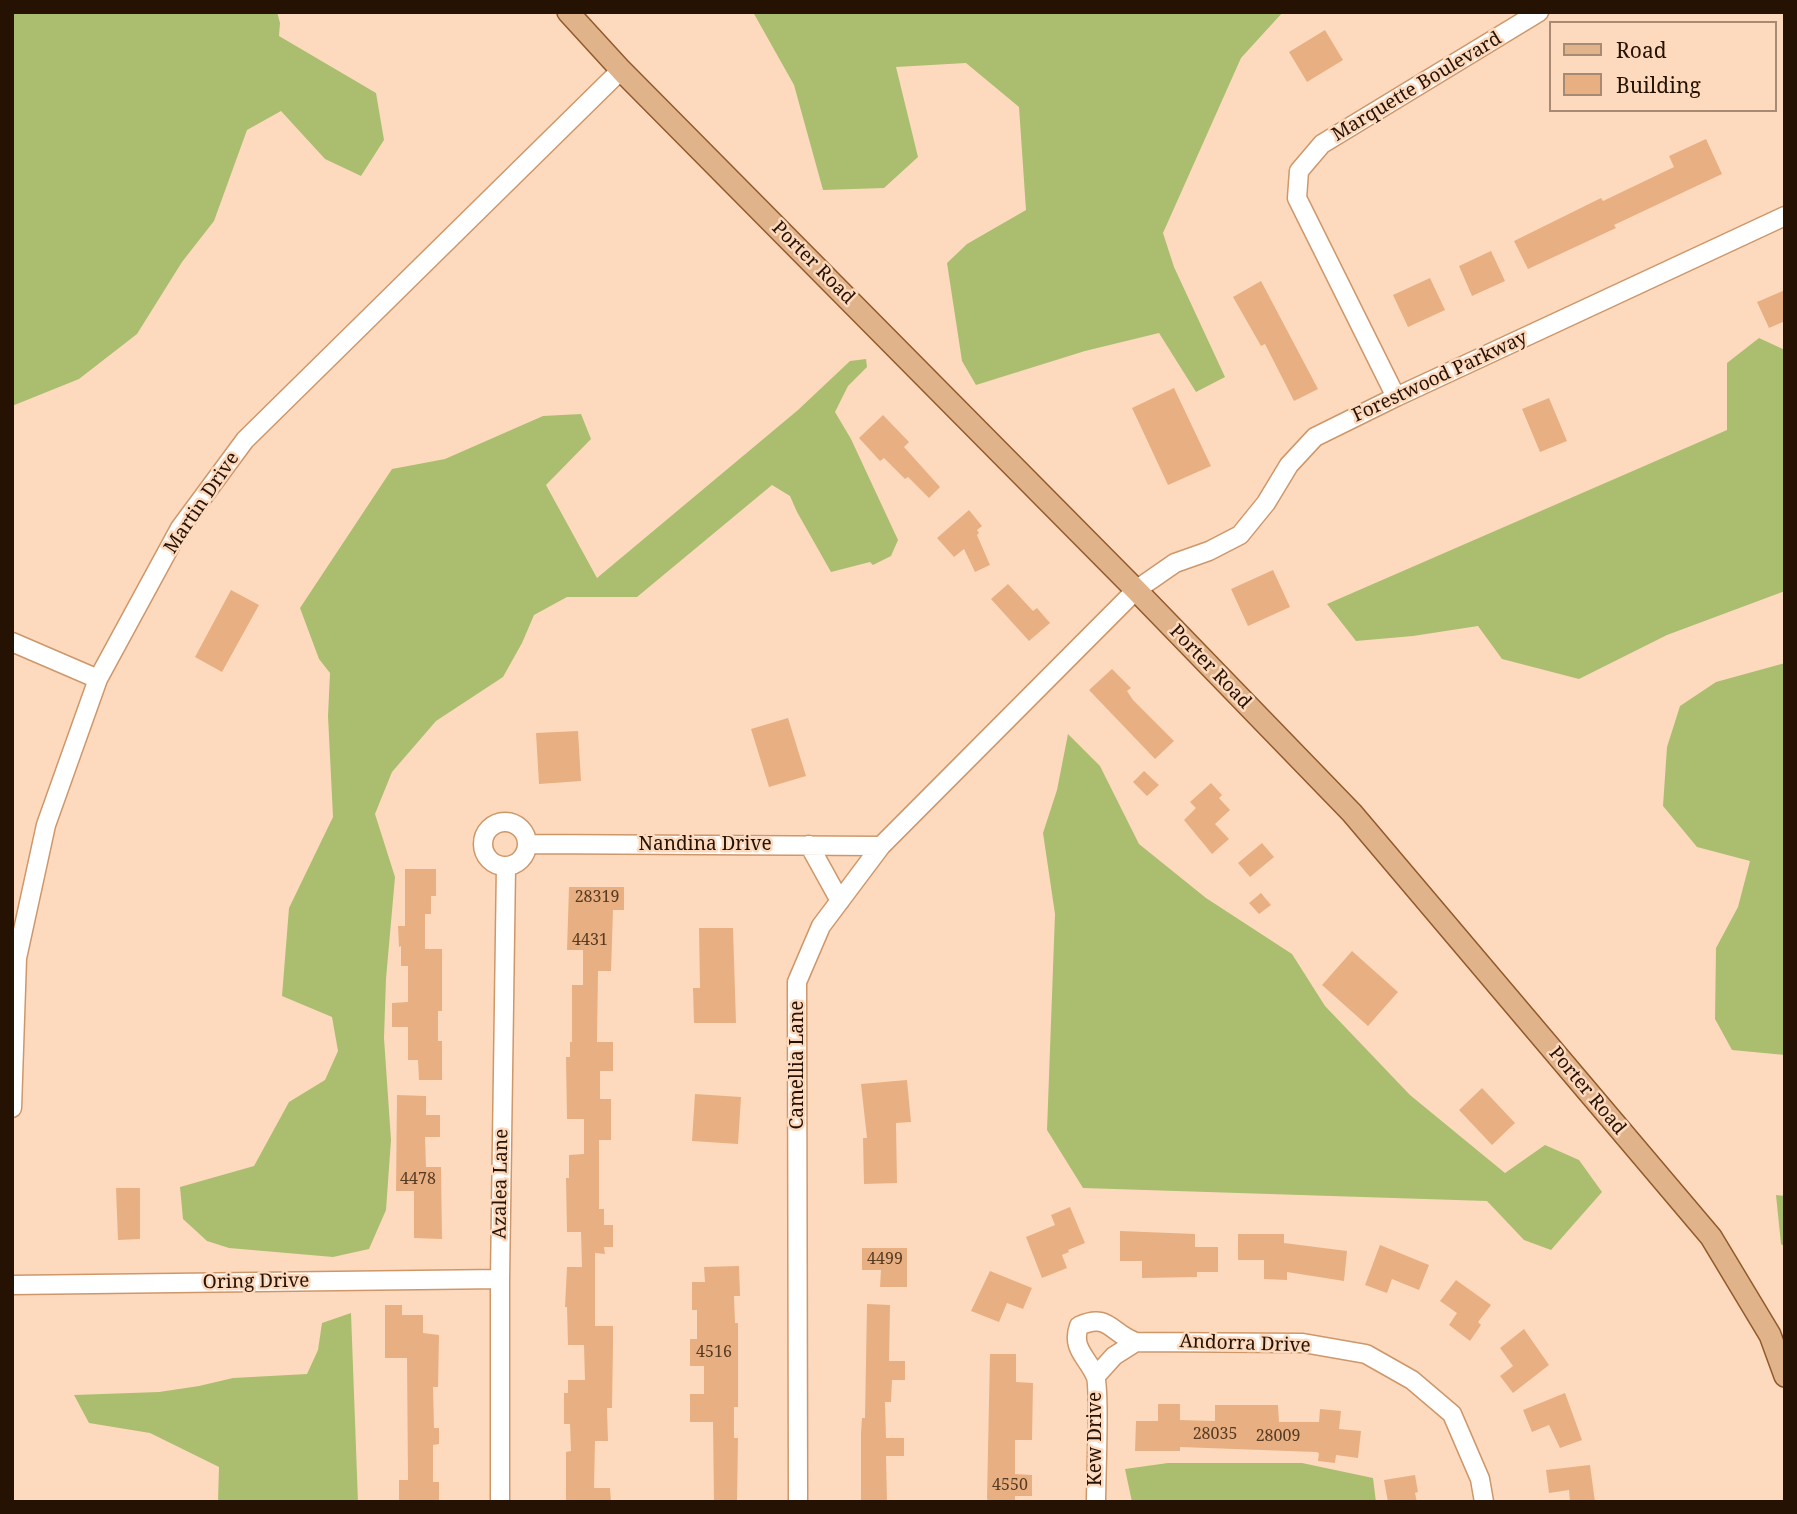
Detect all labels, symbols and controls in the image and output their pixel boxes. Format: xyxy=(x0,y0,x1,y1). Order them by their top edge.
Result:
legend xyxy=(1548,21,1776,112)
street label: Marquette Boulevard xyxy=(1328,27,1506,147)
text: Road xyxy=(1616,36,1667,64)
text: Building xyxy=(1616,71,1701,99)
street label: Porter Road xyxy=(767,217,859,309)
street label: Forestwood Parkway xyxy=(1349,326,1531,428)
street label: Martin Drive xyxy=(160,448,244,558)
street label: Porter Road xyxy=(1164,620,1256,714)
street label: Nandina Drive xyxy=(638,834,772,856)
house number: 28319 xyxy=(575,887,619,907)
house number: 4431 xyxy=(572,930,608,950)
street label: Camellia Lane xyxy=(787,1001,809,1129)
street label: Porter Road xyxy=(1544,1042,1630,1140)
street label: Azalea Lane xyxy=(489,1129,513,1239)
house number: 4478 xyxy=(400,1169,436,1189)
house number: 4499 xyxy=(867,1249,903,1269)
street label: Oring Drive xyxy=(203,1270,309,1294)
street label: Andorra Drive xyxy=(1179,1330,1311,1358)
house number: 4516 xyxy=(696,1342,732,1362)
street label: Kew Drive xyxy=(1085,1392,1107,1486)
house number: 28035 xyxy=(1193,1424,1237,1444)
house number: 28009 xyxy=(1256,1426,1300,1446)
house number: 4550 xyxy=(992,1475,1028,1495)

